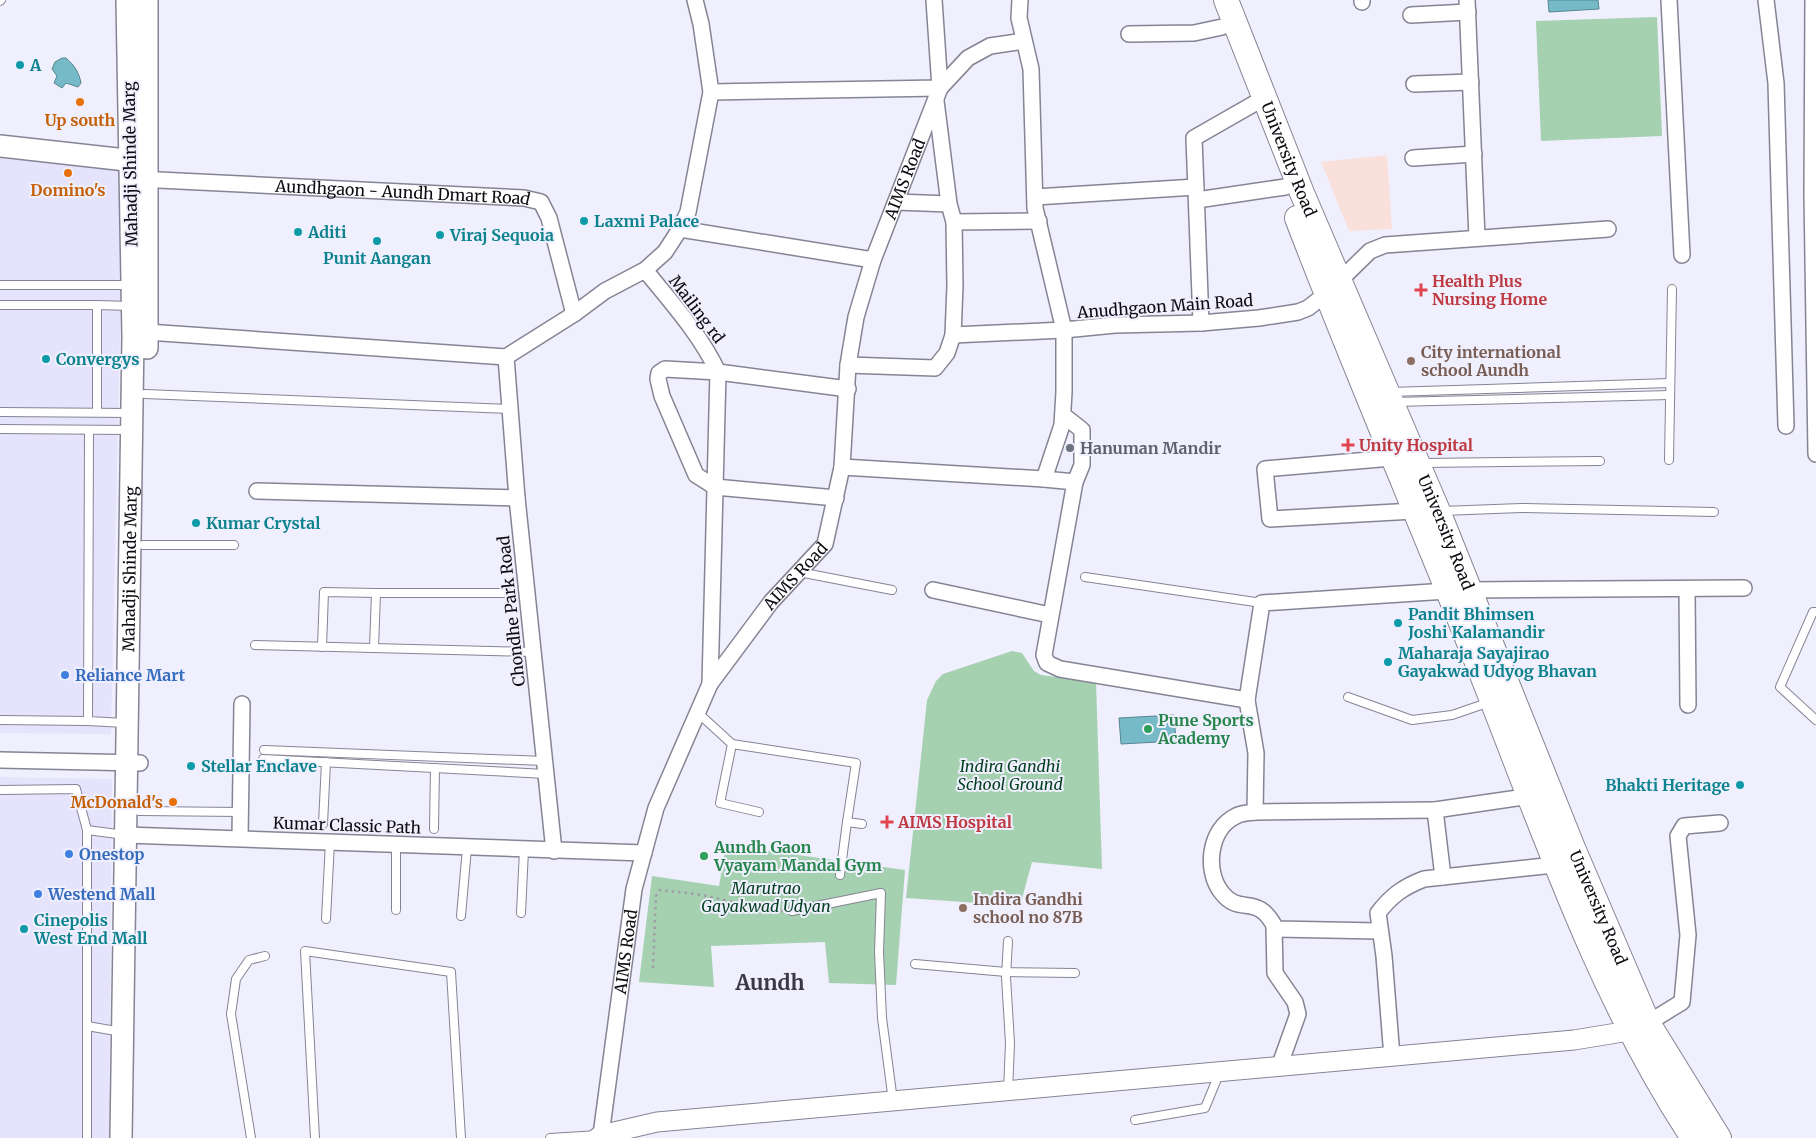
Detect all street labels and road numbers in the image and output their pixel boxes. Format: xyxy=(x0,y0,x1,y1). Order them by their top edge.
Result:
street label: Mahadji Shinde Marg xyxy=(119,81,141,247)
street label: University Road xyxy=(1257,99,1321,220)
street label: AIMS Road xyxy=(879,135,929,223)
street label: Aundhgaon - Aundh Dmart Road xyxy=(274,176,533,209)
street label: Mailing rd xyxy=(665,271,729,347)
street label: Anudhgaon Main Road xyxy=(1075,290,1254,322)
street label: University Road xyxy=(1414,472,1479,593)
street label: Mahadji Shinde Marg xyxy=(118,486,141,652)
street label: Chondhe Park Road xyxy=(493,534,529,687)
street label: AIMS Road xyxy=(758,538,832,615)
street label: Kumar Classic Path xyxy=(273,812,422,838)
street label: University Road xyxy=(1565,847,1632,968)
street label: AIMS Road xyxy=(610,908,641,996)

